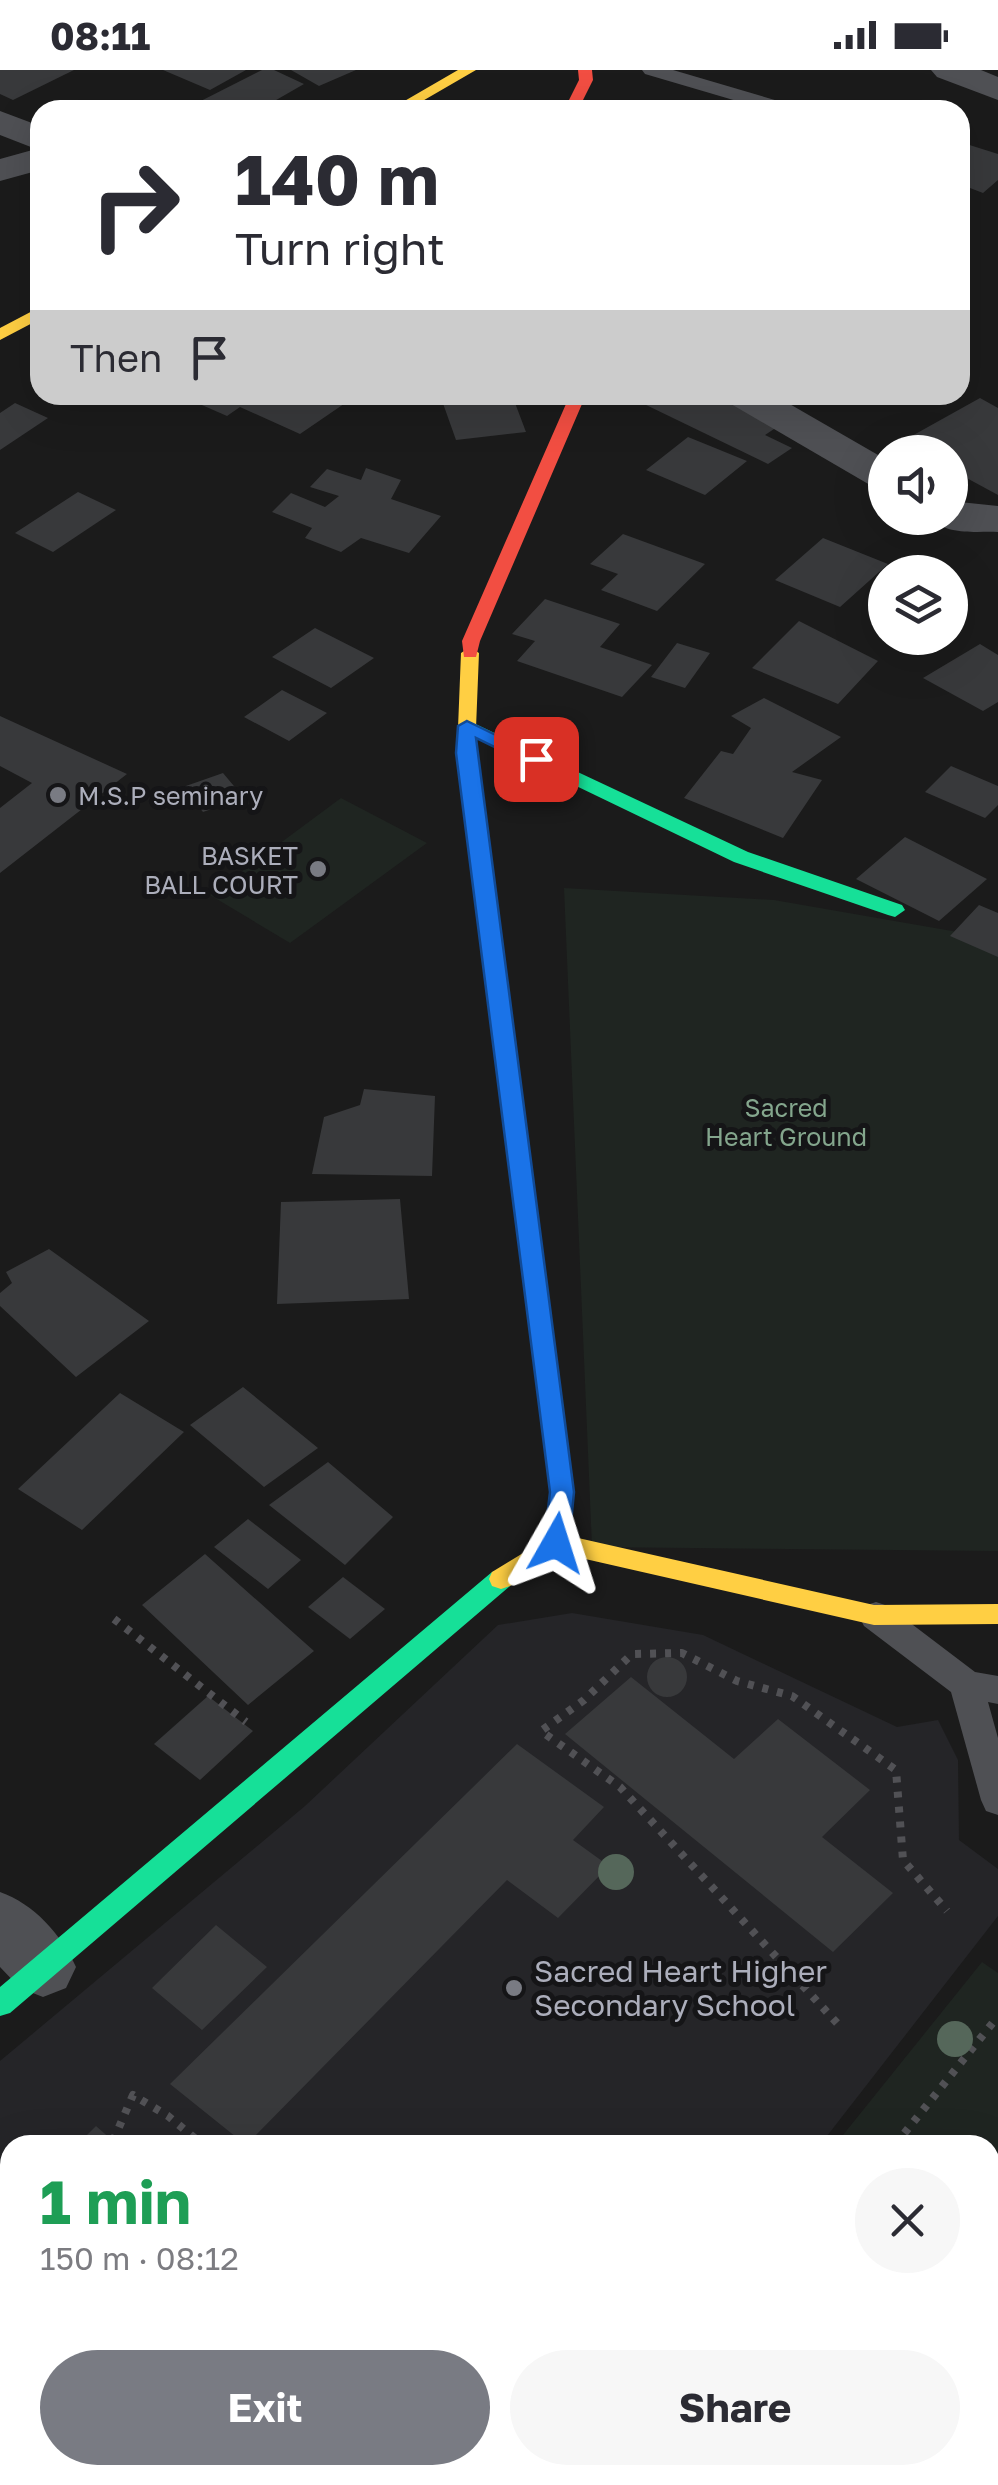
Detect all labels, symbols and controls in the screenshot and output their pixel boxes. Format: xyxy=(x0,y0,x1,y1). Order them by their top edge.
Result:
text: 08:11 xyxy=(50,13,150,58)
text: 140 m xyxy=(235,136,439,220)
icon: right xyxy=(70,140,200,270)
text: Turn right xyxy=(235,221,445,275)
icon: arrive xyxy=(182,330,237,385)
text: Then xyxy=(70,335,162,380)
map controls xyxy=(868,435,968,655)
button: sound xyxy=(868,435,968,535)
button: layers xyxy=(868,555,968,655)
pin xyxy=(494,717,579,802)
icon: arrive xyxy=(509,732,564,787)
place label: M.S.P seminary xyxy=(78,780,263,811)
marker: M.S.P seminary xyxy=(47,784,69,806)
place label: BASKET BALL COURT xyxy=(144,840,298,900)
marker: BASKET BALL COURT xyxy=(307,858,329,880)
park label: Sacred Heart Ground xyxy=(705,1092,867,1152)
position arrow xyxy=(504,1491,608,1595)
place label: Sacred Heart Higher Secondary School xyxy=(534,1953,827,2023)
marker: Sacred Heart Higher Secondary School xyxy=(503,1977,525,1999)
text: 1 min xyxy=(40,2165,191,2237)
button: close xyxy=(855,2168,960,2273)
text: 150 m · 08:12 xyxy=(40,2239,239,2277)
button: Exit xyxy=(40,2350,490,2465)
button: Share xyxy=(510,2350,960,2465)

